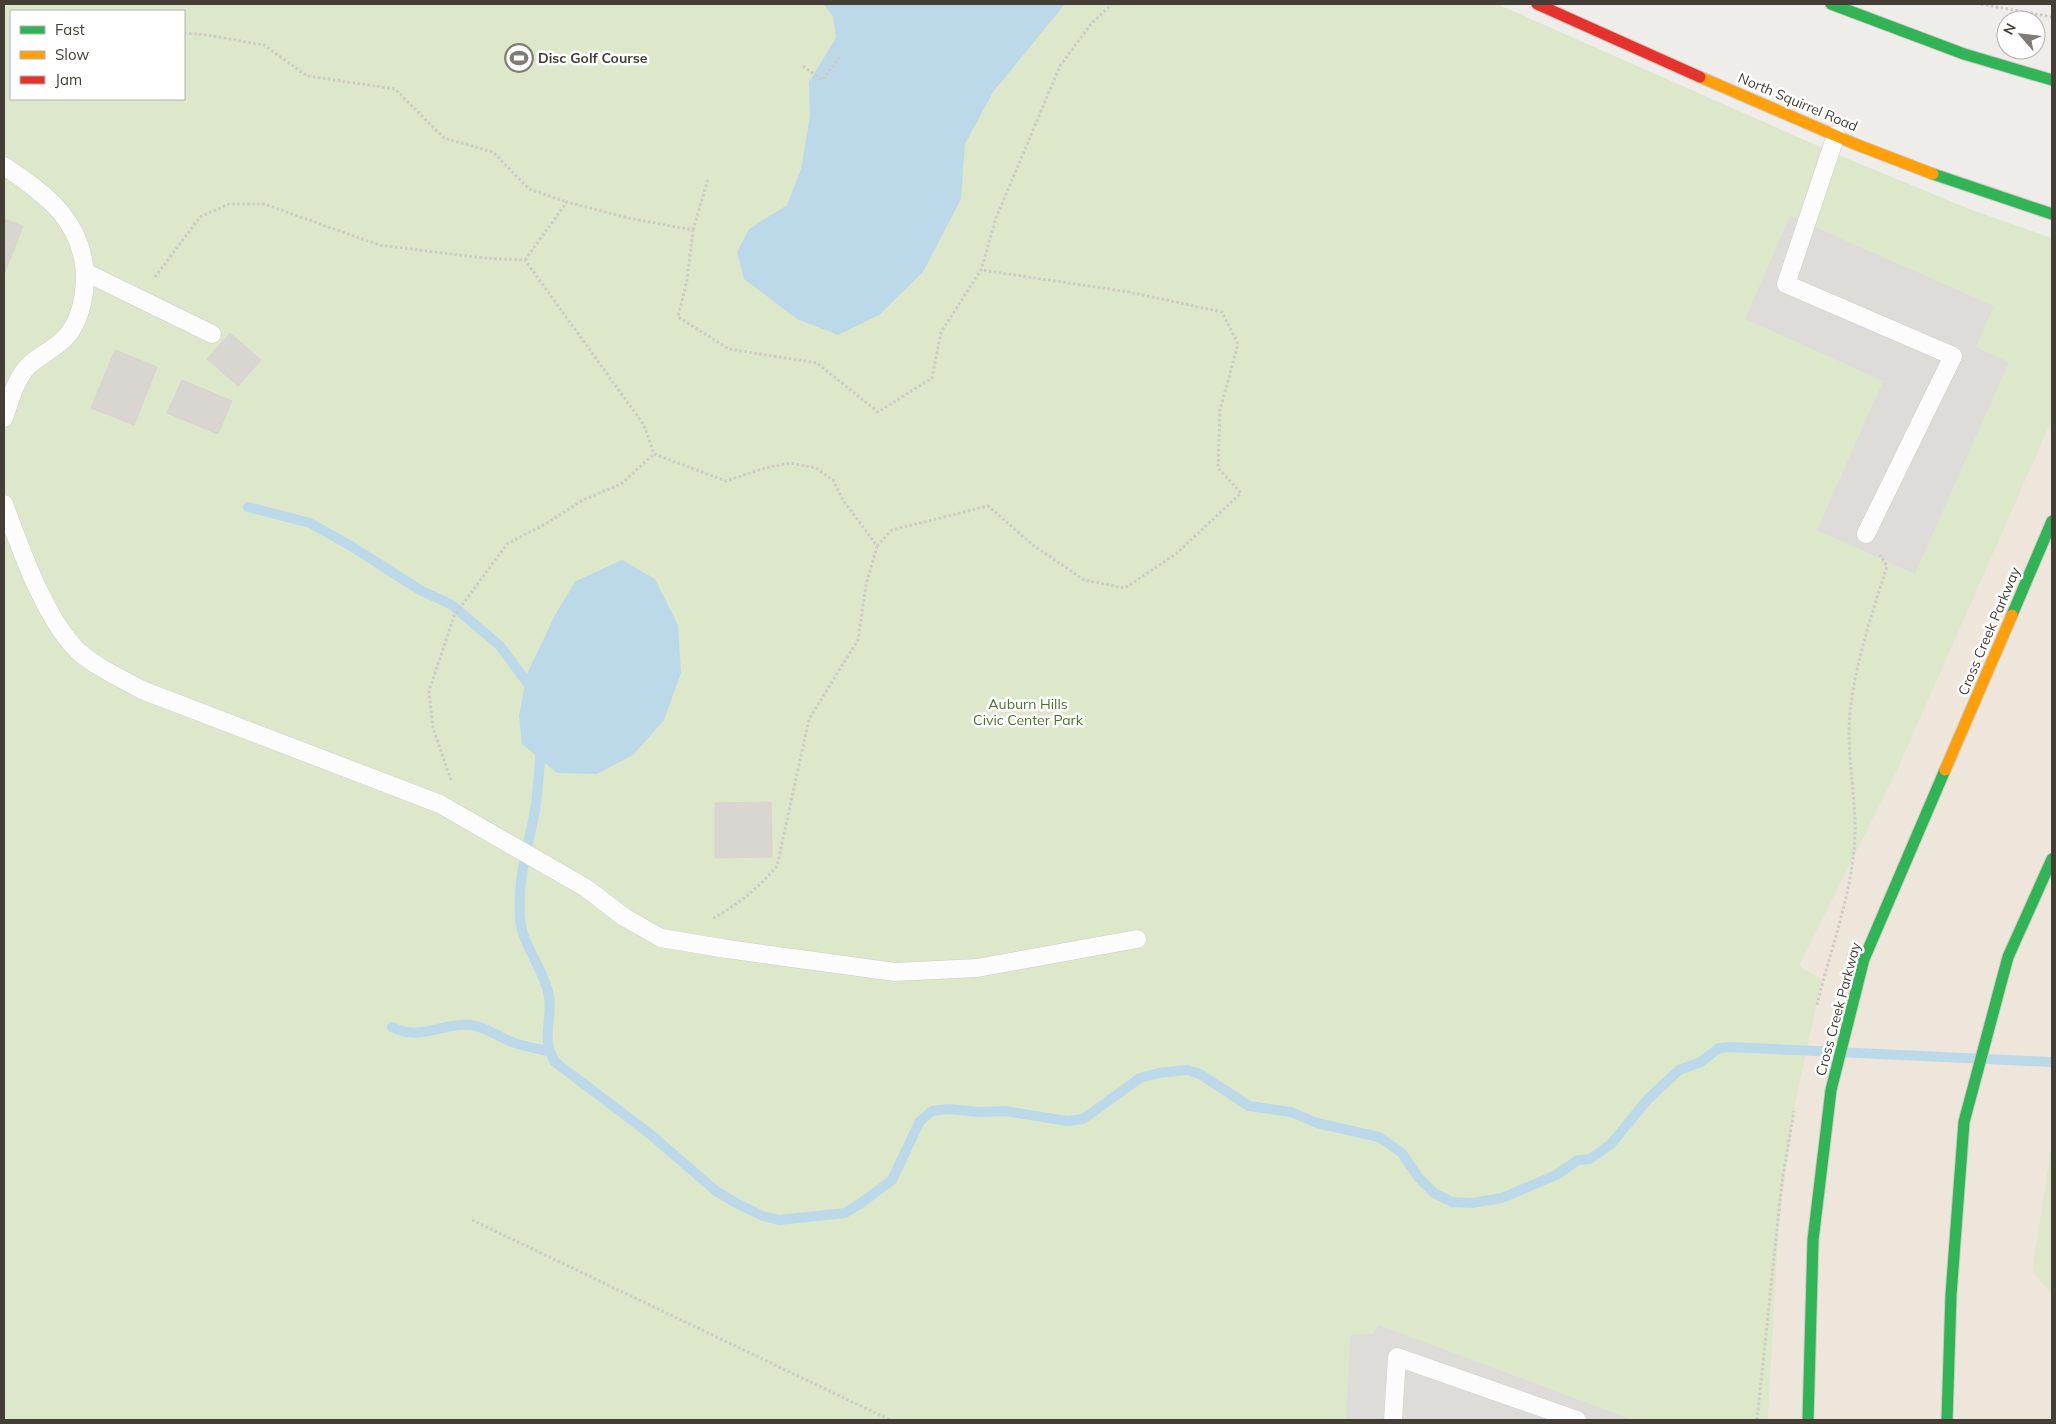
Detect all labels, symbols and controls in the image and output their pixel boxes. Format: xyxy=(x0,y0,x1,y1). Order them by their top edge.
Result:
legend xyxy=(10,10,185,100)
north arrow xyxy=(1996,10,2046,60)
text: Fast xyxy=(55,20,85,39)
text: N xyxy=(1999,20,2020,38)
sports icon: Disc Golf Course xyxy=(504,43,534,73)
text: Slow xyxy=(55,45,89,64)
place label: Disc Golf Course xyxy=(538,49,648,67)
street label: North Squirrel Road xyxy=(1735,69,1861,135)
text: Jam xyxy=(55,70,82,89)
street label: Cross Creek Parkway xyxy=(1954,564,2024,698)
park label: Auburn Hills Civic Center Park xyxy=(973,695,1084,729)
street label: Cross Creek Parkway xyxy=(1811,940,1865,1078)

